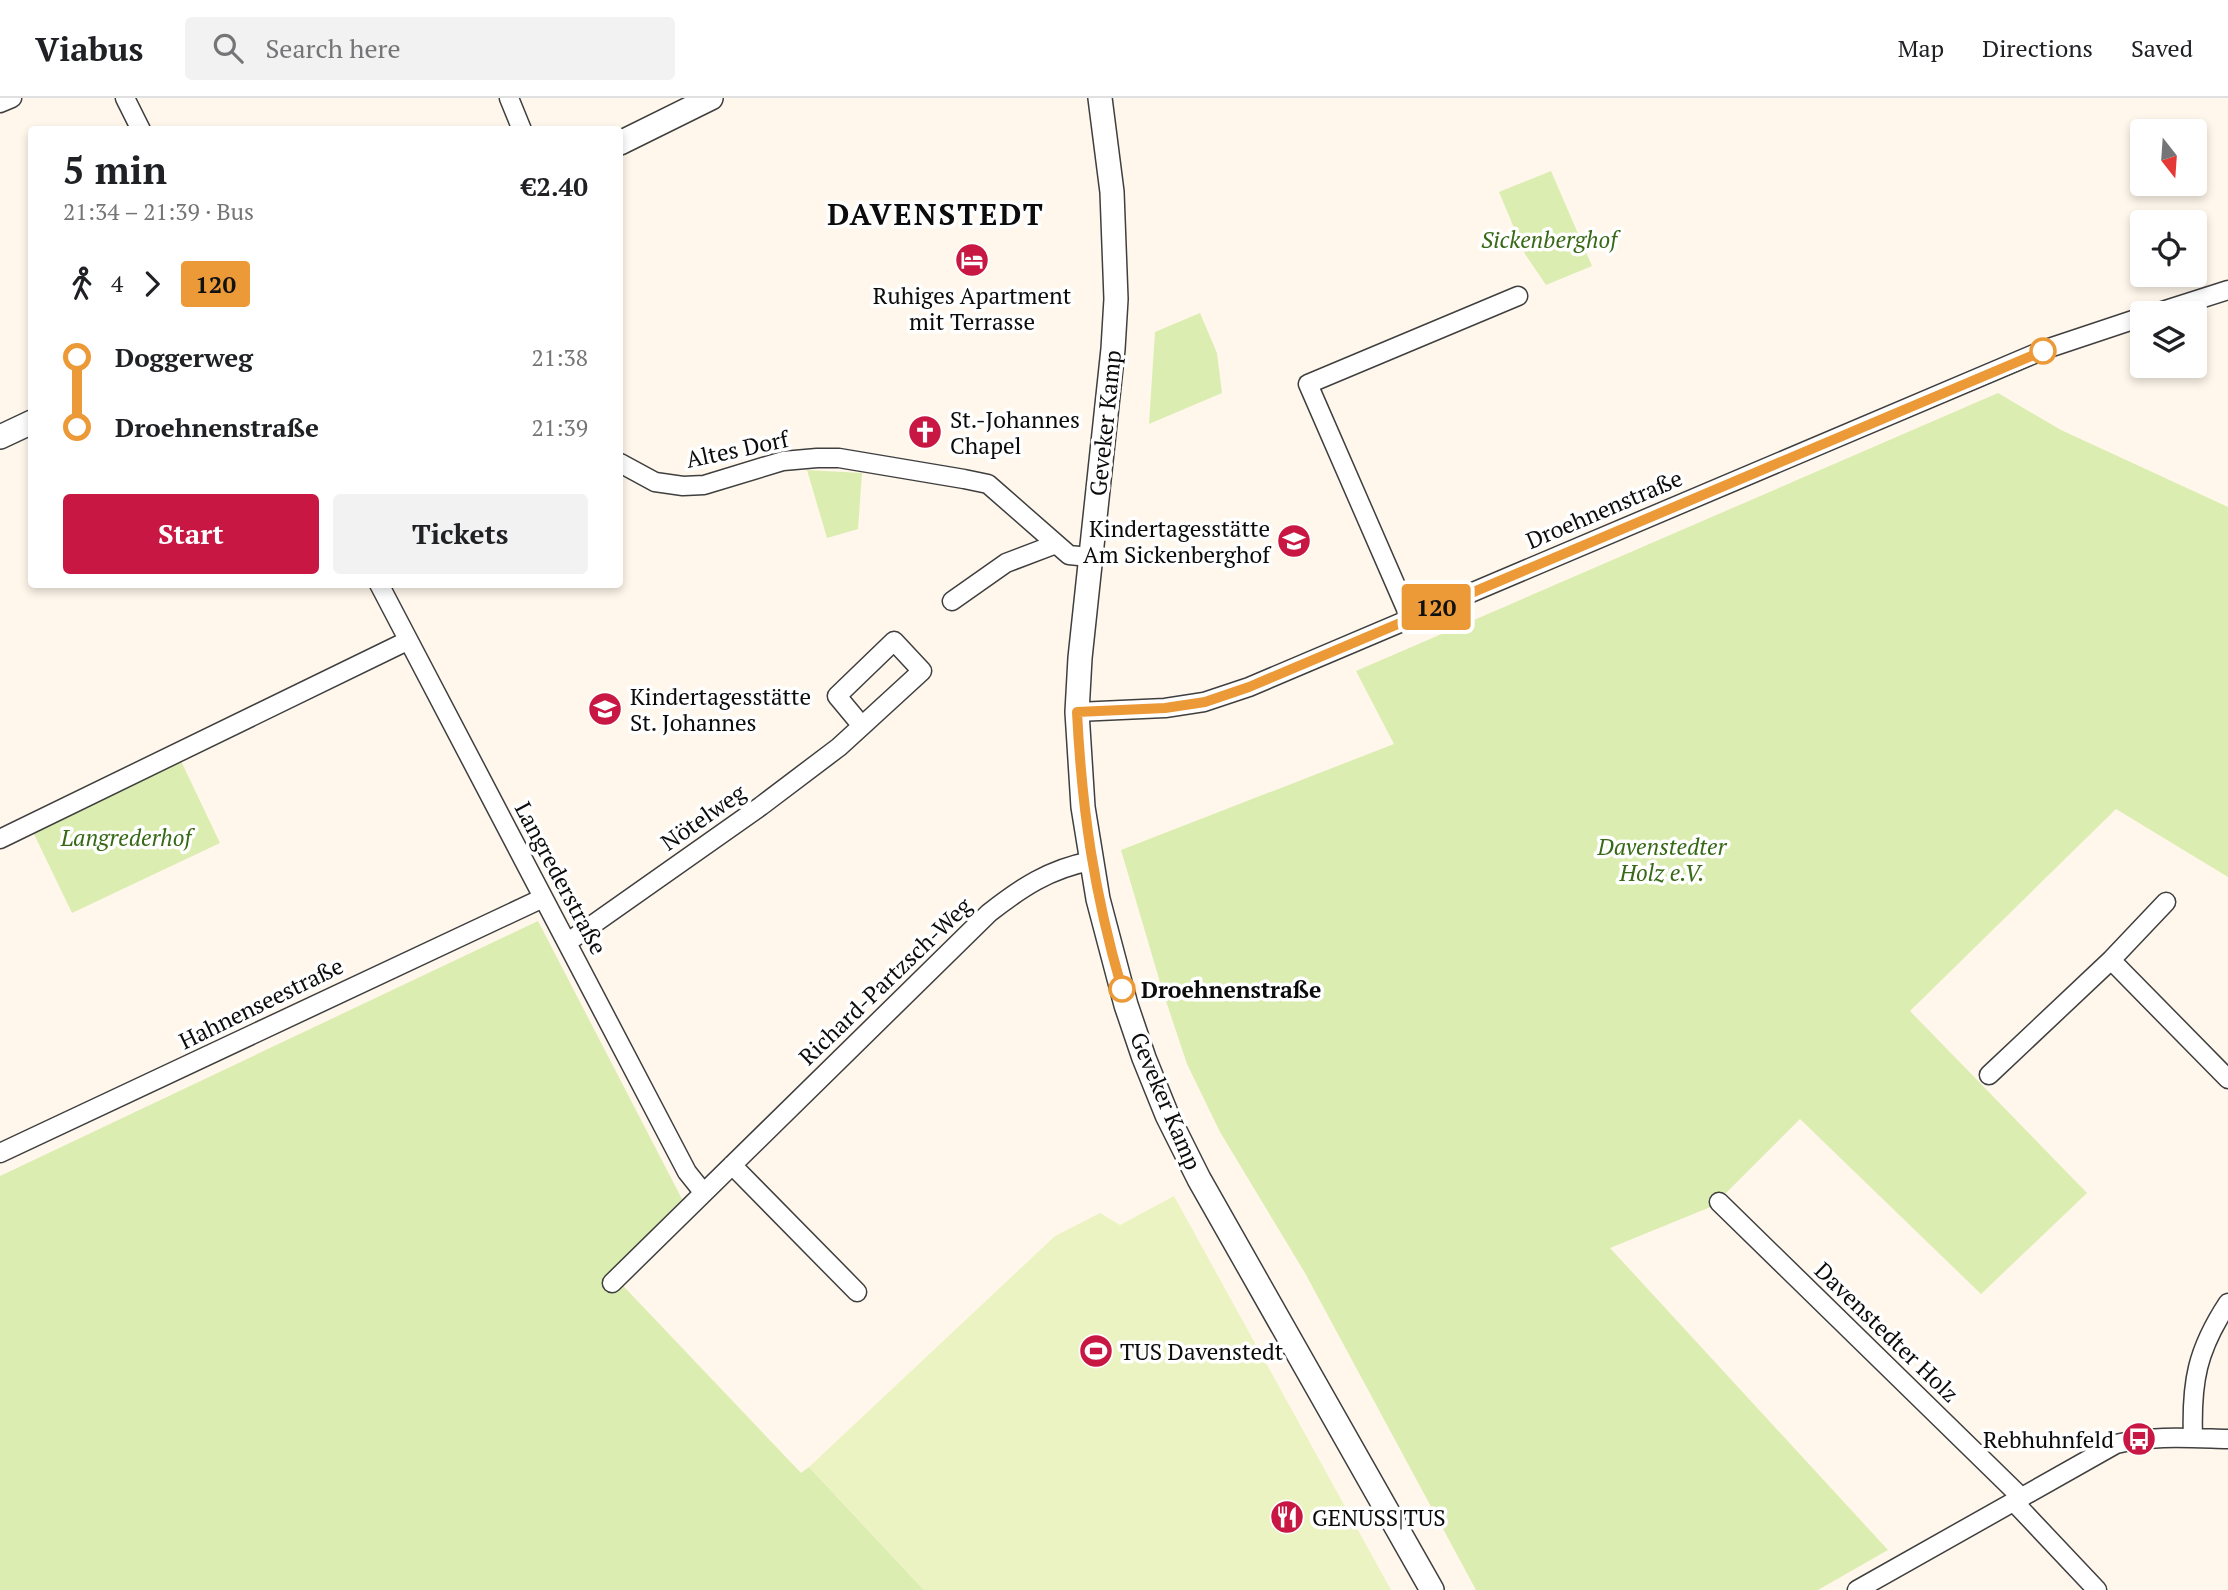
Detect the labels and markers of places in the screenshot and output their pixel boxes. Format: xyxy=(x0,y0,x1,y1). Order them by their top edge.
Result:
hotel icon: Ruhiges Apartment mit Terrasse xyxy=(953,241,991,279)
place label: Ruhiges Apartment mit Terrasse xyxy=(873,280,1072,337)
unlabelled marker xyxy=(2030,338,2056,364)
place label: St.-Johannes Chapel xyxy=(950,404,1080,461)
church icon: St.-Johannes Chapel xyxy=(906,413,944,451)
place label: Kindertagesstätte Am Sickenberghof xyxy=(1083,513,1272,570)
school or university icon: Kindertagesstätte Am Sickenberghof xyxy=(1275,522,1313,560)
place label: Kindertagesstätte St. Johannes xyxy=(630,681,811,738)
school or university icon: Kindertagesstätte St. Johannes xyxy=(586,690,624,728)
place label: Droehnenstraße xyxy=(1141,974,1321,1005)
marker: Droehnenstraße xyxy=(1109,976,1135,1002)
sports icon: TUS Davenstedt xyxy=(1077,1332,1115,1370)
place label: TUS Davenstedt xyxy=(1120,1336,1284,1367)
bus stop icon: Rebhuhnfeld xyxy=(2120,1420,2158,1458)
place label: Rebhuhnfeld xyxy=(1983,1424,2114,1455)
restaurant icon: GENUSS|TUS xyxy=(1268,1498,1306,1536)
place label: GENUSS|TUS xyxy=(1312,1502,1446,1533)

